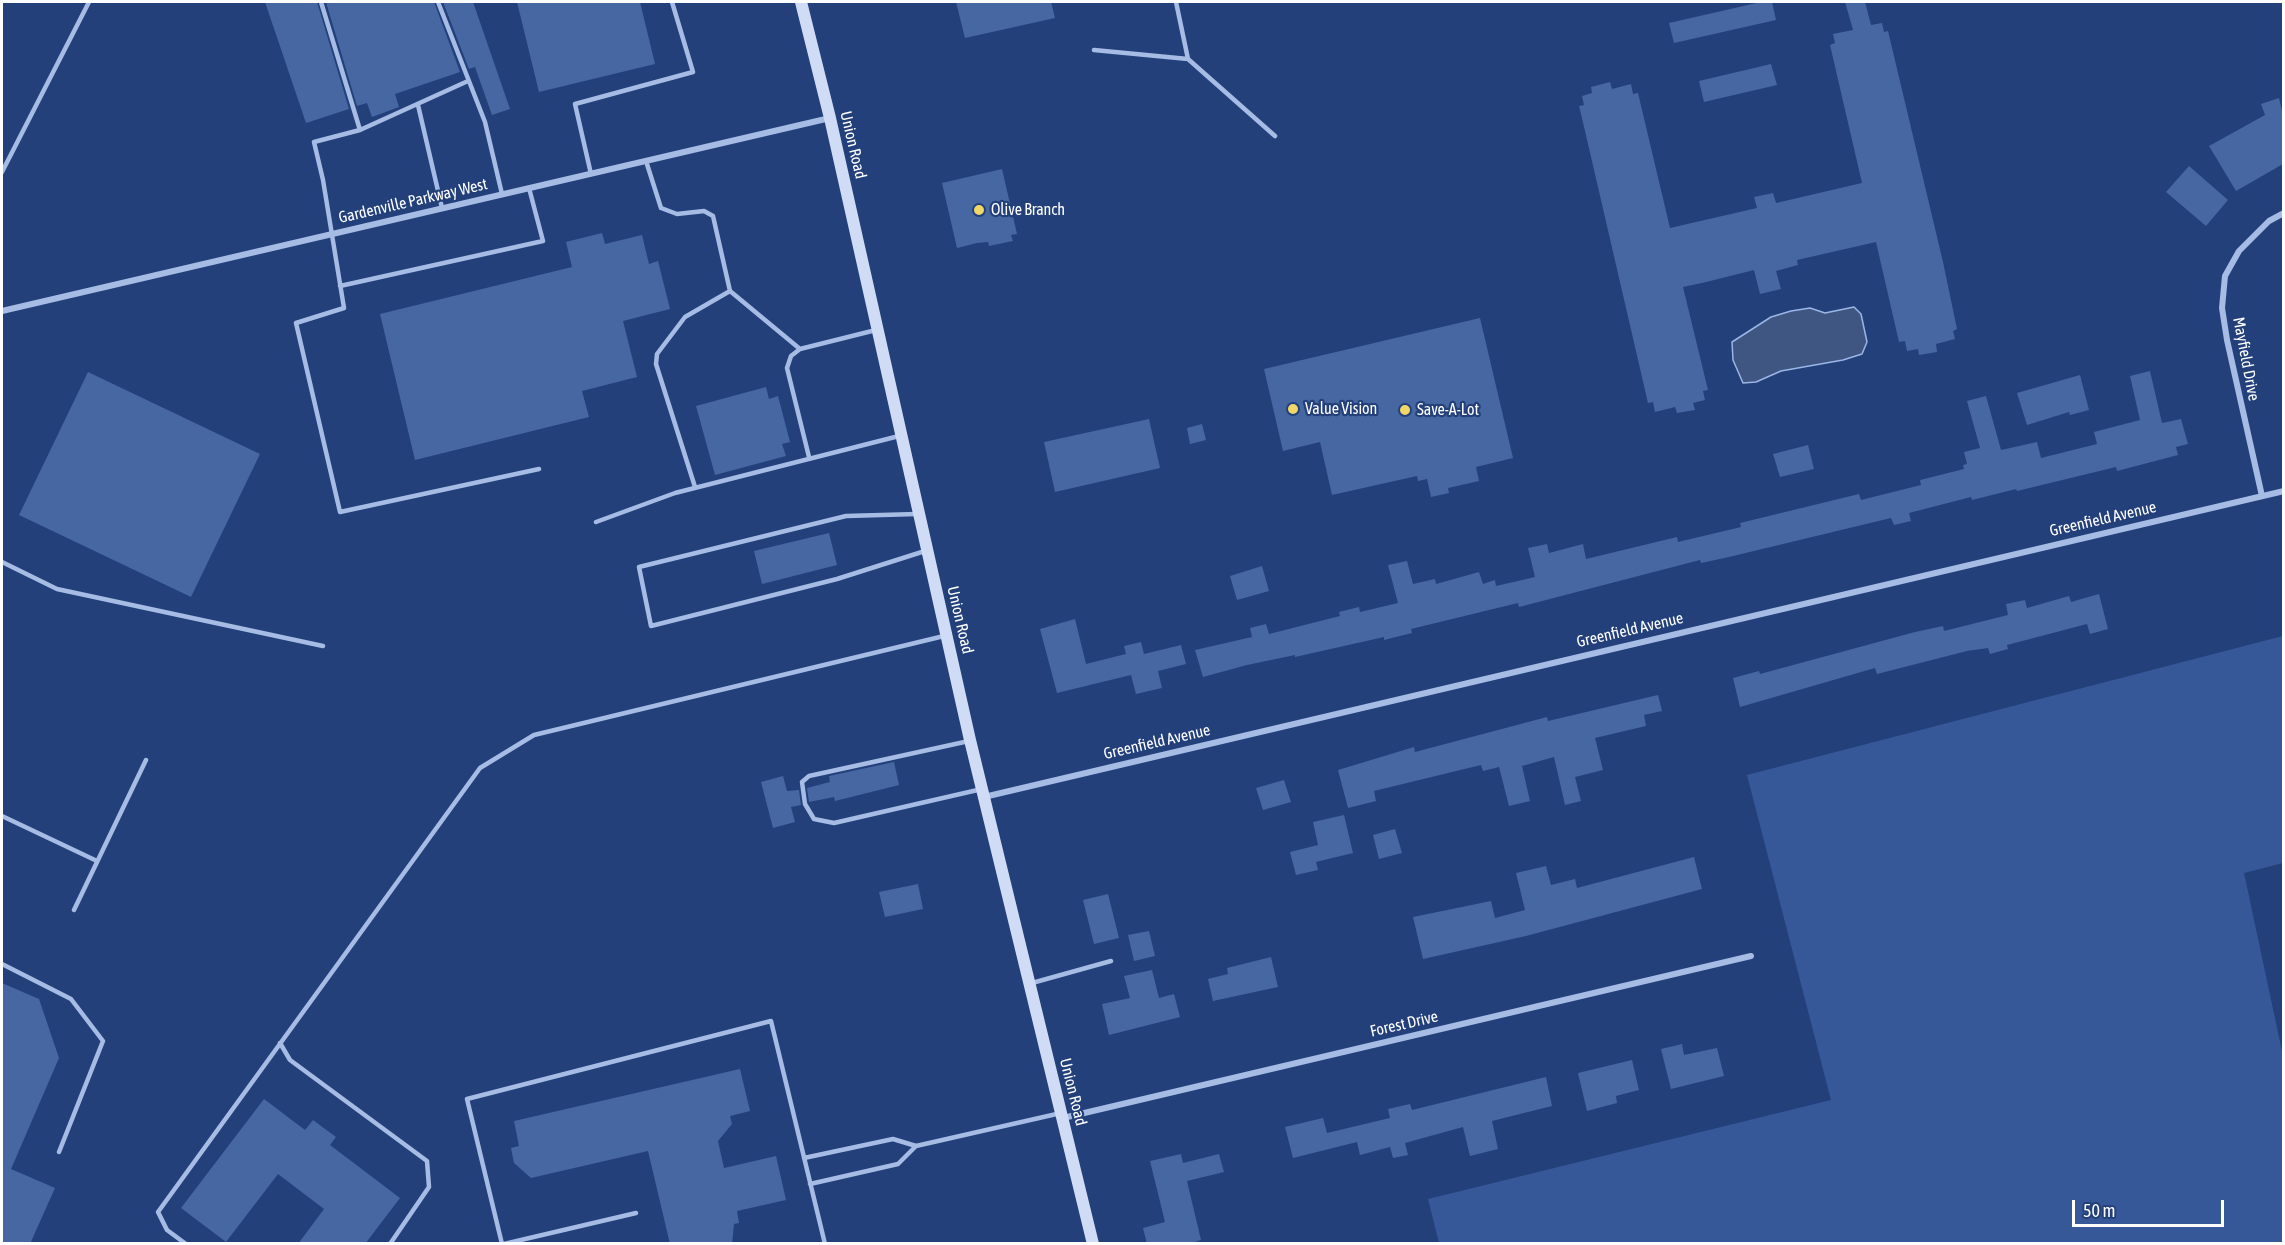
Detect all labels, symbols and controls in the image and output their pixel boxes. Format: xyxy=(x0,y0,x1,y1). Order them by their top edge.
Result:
street label: Union Road xyxy=(836,109,870,181)
street label: Gardenville Parkway West xyxy=(337,175,489,227)
place label: Olive Branch xyxy=(991,200,1065,220)
marker: Olive Branch xyxy=(972,203,986,217)
street label: Mayfield Drive xyxy=(2228,315,2264,403)
place label: Value Vision xyxy=(1305,399,1377,419)
place label: Save-A-Lot xyxy=(1417,400,1479,420)
marker: Value Vision xyxy=(1286,402,1300,416)
marker: Save-A-Lot xyxy=(1398,403,1412,417)
street label: Greenfield Avenue xyxy=(2048,497,2158,541)
street label: Union Road xyxy=(943,584,977,656)
street label: Greenfield Avenue xyxy=(1575,608,1685,652)
street label: Greenfield Avenue xyxy=(1102,720,1212,764)
street label: Forest Drive xyxy=(1368,1007,1440,1041)
street label: Union Road xyxy=(1055,1056,1091,1128)
scale bar xyxy=(2075,1188,2226,1226)
text: 50 m xyxy=(2083,1200,2115,1221)

